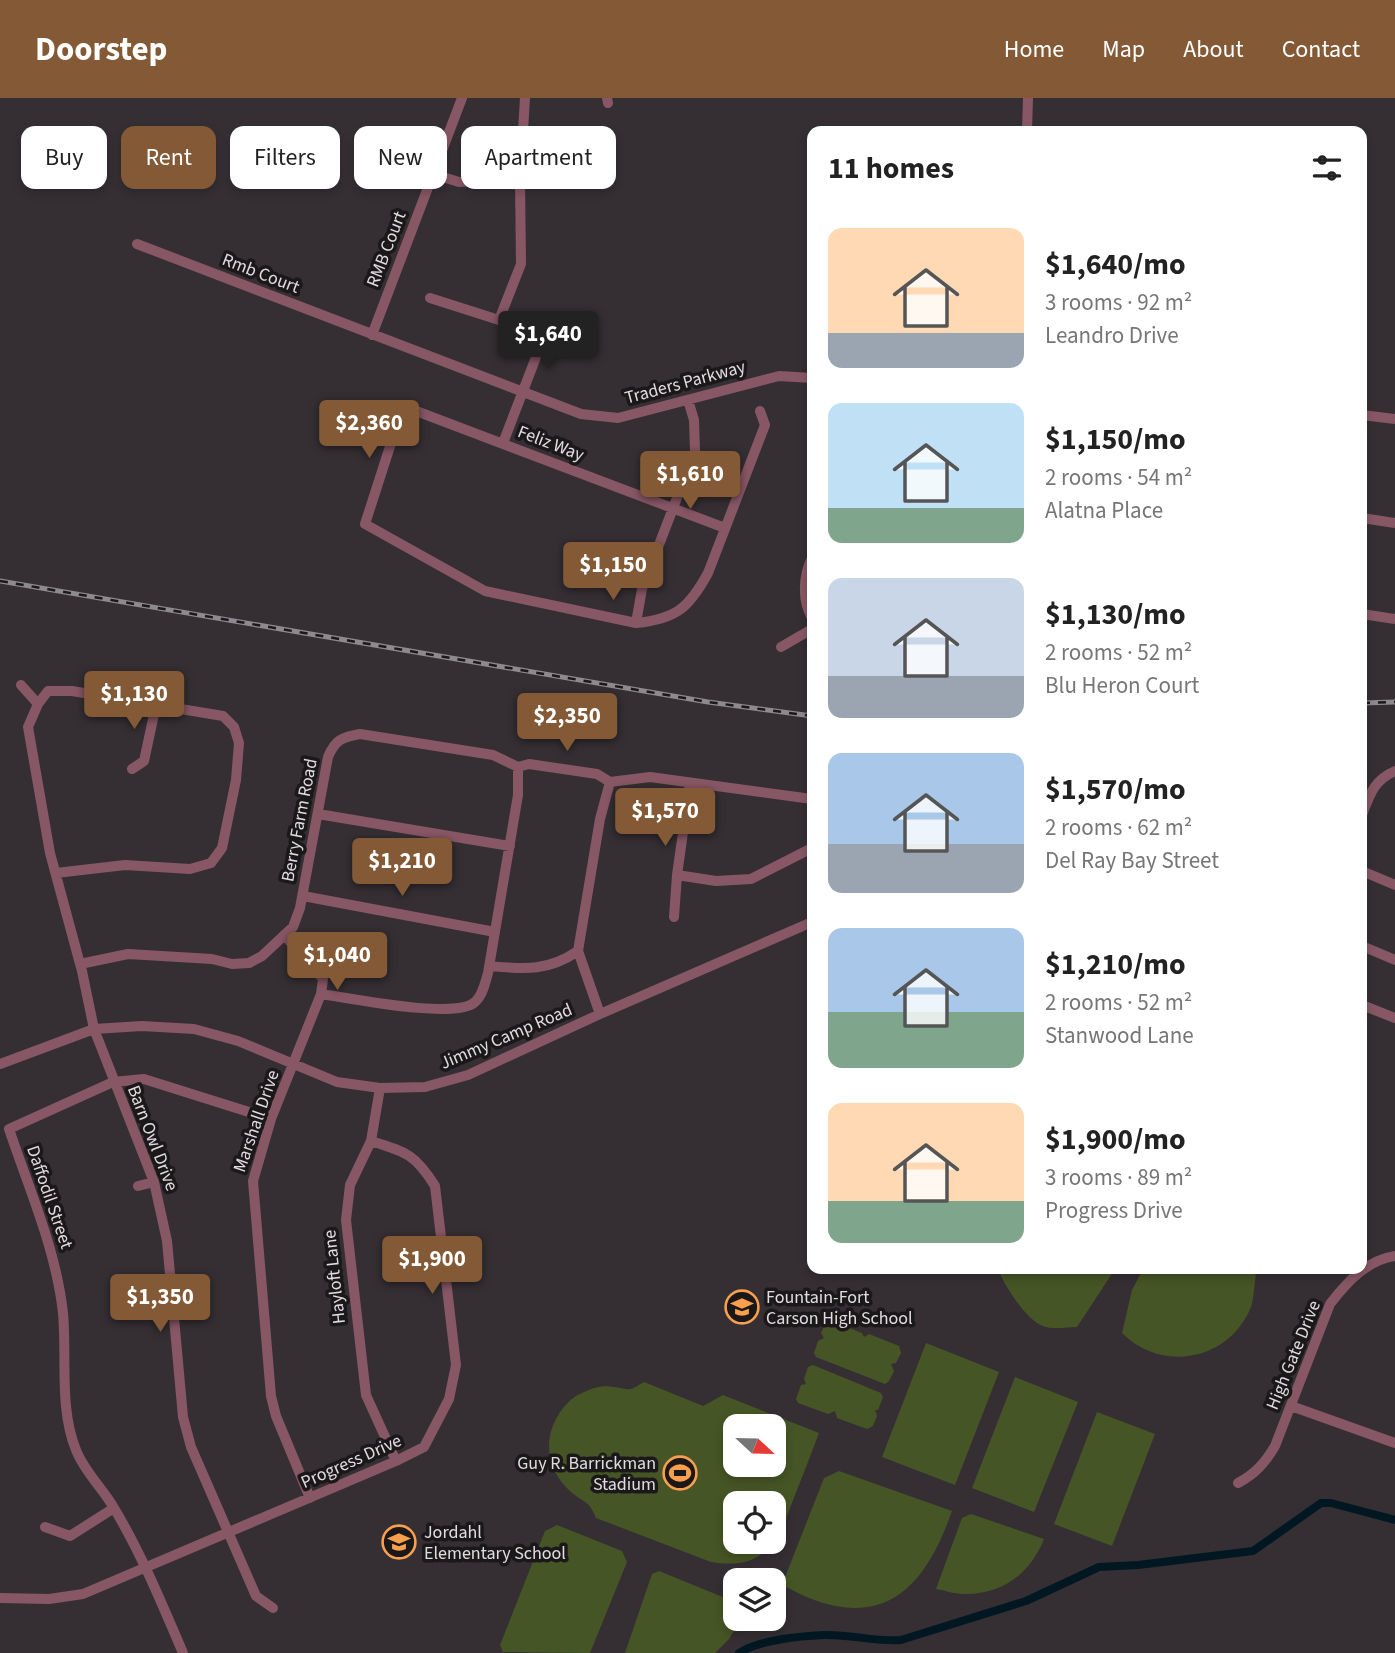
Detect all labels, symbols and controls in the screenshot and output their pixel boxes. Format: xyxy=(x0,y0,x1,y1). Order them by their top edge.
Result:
text: Doorstep xyxy=(35,26,167,73)
text: Home xyxy=(1004,32,1064,67)
text: Map xyxy=(1102,32,1145,67)
text: About xyxy=(1183,32,1244,67)
text: Contact xyxy=(1282,32,1360,67)
chip: Buy xyxy=(21,126,107,189)
chip: Rent xyxy=(121,126,216,189)
chip: Filters xyxy=(230,126,340,189)
chip: New xyxy=(354,126,447,189)
chip: Apartment xyxy=(461,126,616,189)
text: 11 homes xyxy=(828,147,954,190)
icon: filters xyxy=(1308,149,1346,187)
street label: RMB Court xyxy=(361,208,412,291)
text: $1,640/mo xyxy=(1045,243,1186,286)
street label: Rmb Court xyxy=(219,247,303,300)
icon: home xyxy=(884,256,968,340)
text: 3 rooms · 92 m² xyxy=(1045,286,1192,319)
pin: $1,640 xyxy=(491,312,605,371)
text: $1,640 xyxy=(514,317,582,350)
text: Leandro Drive xyxy=(1045,319,1179,352)
street label: Traders Parkway xyxy=(622,354,749,411)
pin: $2,360 xyxy=(312,400,426,460)
text: $2,360 xyxy=(335,406,403,439)
text: $1,150/mo xyxy=(1045,418,1186,461)
street label: Feliz Way xyxy=(514,419,588,468)
icon: home xyxy=(884,431,968,515)
pin: $1,610 xyxy=(633,452,747,511)
text: $1,610 xyxy=(656,457,724,490)
text: 2 rooms · 54 m² xyxy=(1045,461,1192,494)
text: Alatna Place xyxy=(1045,494,1163,527)
pin: $1,150 xyxy=(556,542,670,602)
text: $1,150 xyxy=(579,548,647,581)
text: $1,130/mo xyxy=(1045,593,1186,636)
icon: home xyxy=(884,606,968,690)
text: 2 rooms · 52 m² xyxy=(1045,636,1192,669)
text: Blu Heron Court xyxy=(1045,669,1199,702)
pin: $1,130 xyxy=(77,672,191,731)
text: $1,130 xyxy=(100,677,168,710)
pin: $2,350 xyxy=(510,694,624,753)
text: $2,350 xyxy=(533,699,601,732)
street label: Berry Farm Road xyxy=(275,756,324,884)
text: $1,570/mo xyxy=(1045,768,1186,811)
icon: home xyxy=(884,781,968,865)
pin: $1,570 xyxy=(608,788,722,848)
text: $1,570 xyxy=(631,794,699,827)
text: 2 rooms · 62 m² xyxy=(1045,811,1192,844)
pin: $1,210 xyxy=(345,838,459,898)
text: $1,210 xyxy=(368,844,436,877)
text: Del Ray Bay Street xyxy=(1045,844,1219,877)
pin: $1,040 xyxy=(280,932,394,992)
text: $1,040 xyxy=(303,938,371,971)
text: $1,210/mo xyxy=(1045,943,1186,986)
icon: home xyxy=(884,956,968,1040)
text: 2 rooms · 52 m² xyxy=(1045,986,1192,1019)
street label: Jimmy Camp Road xyxy=(436,997,576,1076)
text: Stanwood Lane xyxy=(1045,1019,1194,1052)
street label: Marshall Drive xyxy=(227,1067,286,1176)
street label: Barn Owl Drive xyxy=(121,1082,184,1195)
text: $1,900/mo xyxy=(1045,1118,1186,1161)
icon: home xyxy=(884,1131,968,1215)
street label: Daffodil Street xyxy=(20,1142,79,1252)
text: 3 rooms · 89 m² xyxy=(1045,1161,1192,1194)
text: Progress Drive xyxy=(1045,1194,1183,1227)
street label: Hayloft Lane xyxy=(317,1229,352,1325)
pin: $1,900 xyxy=(375,1236,489,1296)
text: $1,900 xyxy=(398,1242,466,1275)
pin: $1,350 xyxy=(103,1274,217,1334)
text: $1,350 xyxy=(126,1280,194,1313)
place label: Fountain-Fort Carson High School xyxy=(766,1285,913,1331)
school or university icon: Fountain-Fort Carson High School xyxy=(723,1288,761,1326)
street label: High Gate Drive xyxy=(1260,1297,1327,1414)
north arrow xyxy=(723,1414,786,1477)
map controls xyxy=(723,1414,786,1631)
street label: Progress Drive xyxy=(297,1428,406,1495)
place label: Guy R. Barrickman Stadium xyxy=(517,1451,656,1497)
sports icon: Guy R. Barrickman Stadium xyxy=(661,1454,699,1492)
button: locate xyxy=(723,1491,786,1554)
place label: Jordahl Elementary School xyxy=(424,1520,566,1566)
school or university icon: Jordahl Elementary School xyxy=(380,1523,418,1561)
button: layers xyxy=(723,1568,786,1631)

